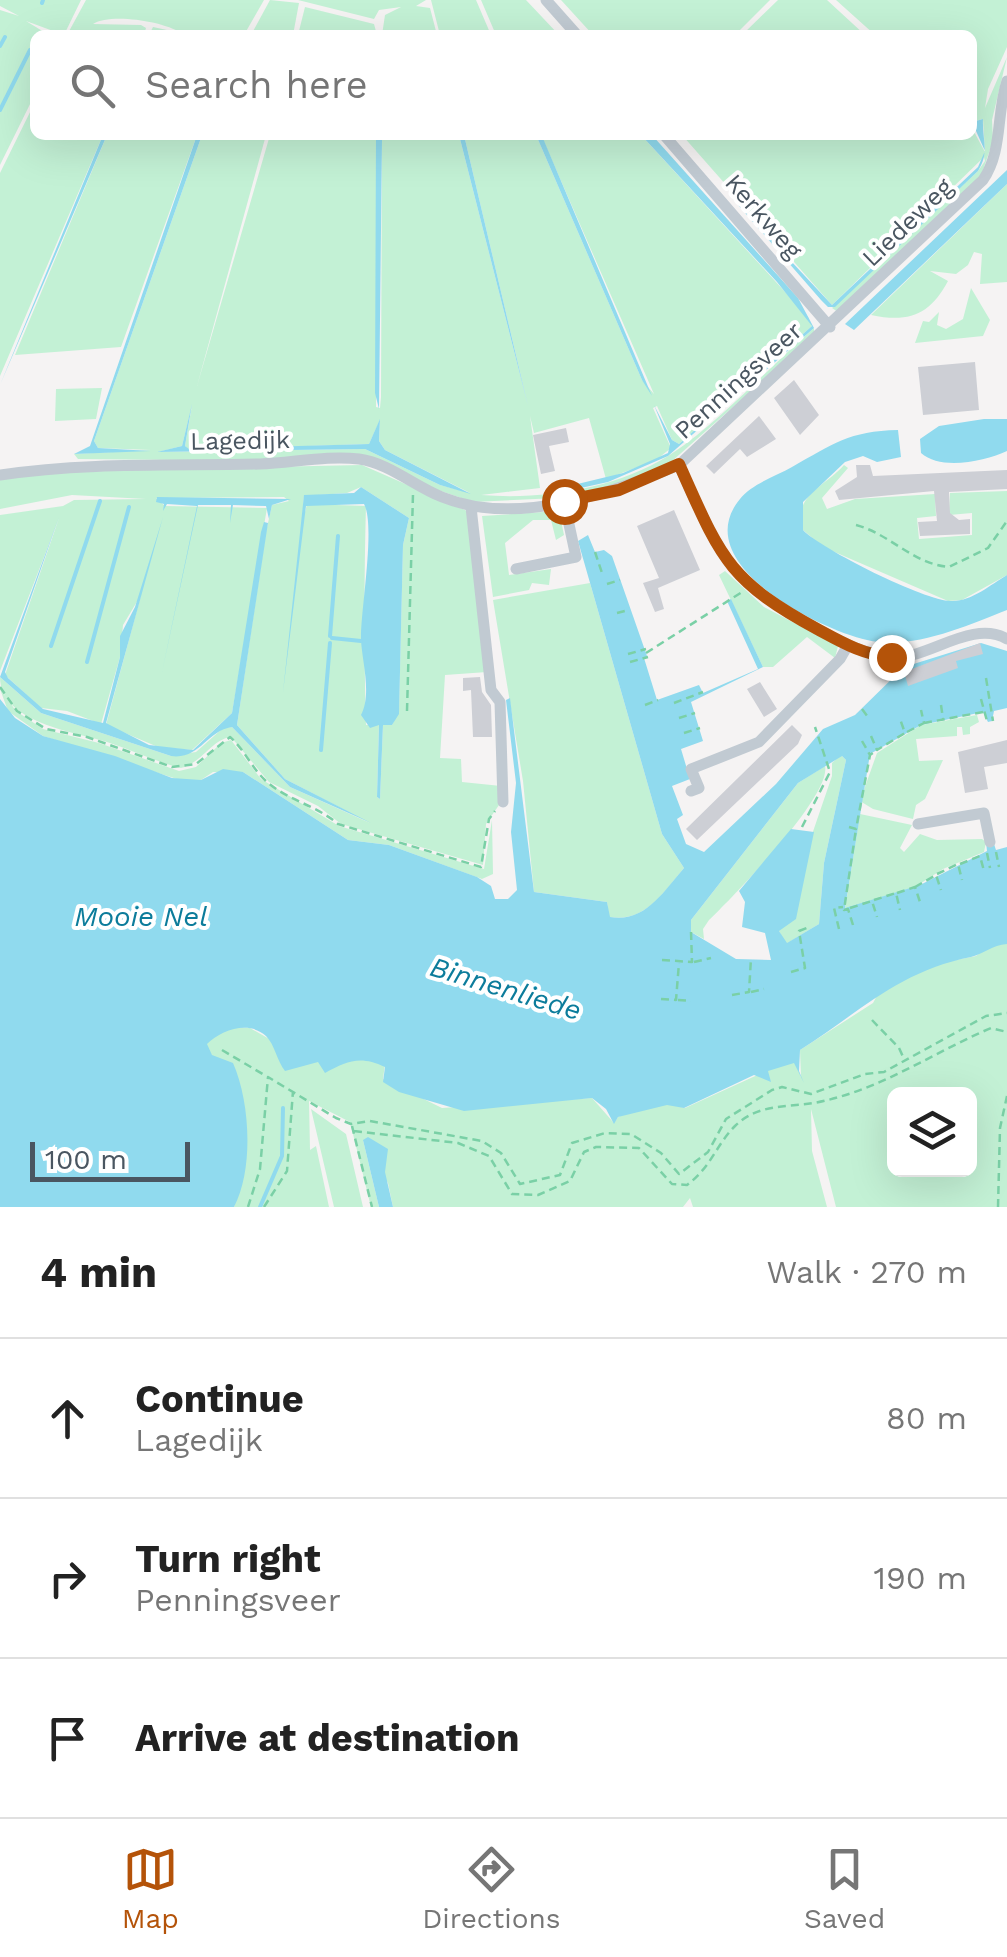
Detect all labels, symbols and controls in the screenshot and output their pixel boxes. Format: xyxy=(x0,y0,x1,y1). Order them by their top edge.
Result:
search box xyxy=(30,30,977,140)
icon: search xyxy=(65,58,120,113)
text: Search here xyxy=(145,63,368,107)
street label: Kerkweg xyxy=(719,168,809,265)
street label: Liedeweg xyxy=(856,172,959,272)
street label: Penningsveer xyxy=(669,316,808,445)
street label: Lagedijk xyxy=(190,425,290,456)
route start xyxy=(542,479,588,525)
route end xyxy=(869,635,915,681)
water label: Mooie Nel xyxy=(74,900,208,933)
water label: Binnenliede xyxy=(426,950,585,1027)
map controls xyxy=(887,1087,977,1177)
button: layers xyxy=(887,1087,977,1177)
scale bar xyxy=(30,1137,190,1182)
text: 100 m xyxy=(45,1143,127,1176)
text: 4 min xyxy=(40,1248,157,1297)
text: Walk · 270 m xyxy=(766,1253,967,1291)
text: Continue xyxy=(135,1377,304,1421)
icon: ahead xyxy=(40,1391,95,1446)
text: 80 m xyxy=(886,1399,967,1437)
text: Lagedijk xyxy=(135,1421,263,1459)
text: Turn right xyxy=(135,1537,321,1581)
icon: right xyxy=(40,1551,95,1606)
text: 190 m xyxy=(873,1559,967,1597)
text: Penningsveer xyxy=(135,1581,341,1619)
icon: arrive xyxy=(40,1711,95,1766)
text: Arrive at destination xyxy=(135,1716,520,1760)
tab: Map xyxy=(122,1842,179,1935)
tab: Directions xyxy=(422,1842,561,1935)
tab: Saved xyxy=(804,1842,885,1935)

